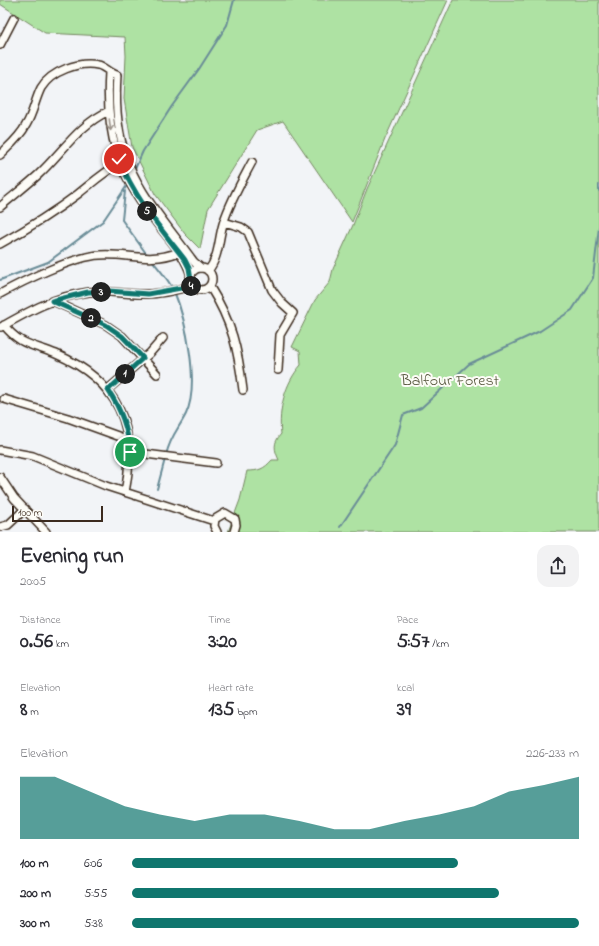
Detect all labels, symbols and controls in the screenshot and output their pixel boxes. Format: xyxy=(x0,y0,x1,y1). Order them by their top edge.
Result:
one-way arrow xyxy=(106,118,114,131)
pin xyxy=(102,142,136,176)
icon: check xyxy=(108,148,130,170)
pin: 5 xyxy=(137,201,157,221)
text: 5 xyxy=(144,203,150,219)
pin: 4 xyxy=(181,276,201,296)
text: 4 xyxy=(189,278,193,294)
pin: 3 xyxy=(91,282,111,302)
text: 3 xyxy=(99,284,103,300)
pin: 2 xyxy=(81,308,101,328)
text: 2 xyxy=(88,310,94,326)
pin: 1 xyxy=(115,364,135,384)
text: 1 xyxy=(123,366,127,382)
park label: Balfour Forest xyxy=(400,369,500,393)
pin xyxy=(113,435,147,469)
icon: arrive xyxy=(119,441,141,463)
scale bar xyxy=(12,504,103,523)
text: 100 m xyxy=(18,505,42,521)
text: Evening run xyxy=(20,541,124,573)
button: share xyxy=(537,545,579,587)
text: 20:05 xyxy=(20,572,46,591)
text: Distance xyxy=(20,612,61,628)
text: Time xyxy=(208,612,230,628)
text: Pace xyxy=(397,612,418,628)
text: 0.56 xyxy=(20,628,53,657)
text: 3:20 xyxy=(208,628,237,657)
text: 5:57 xyxy=(397,628,429,657)
text: km xyxy=(53,636,69,652)
text: /km xyxy=(429,636,449,652)
text: Elevation xyxy=(20,680,60,696)
text: Heart rate xyxy=(208,680,253,696)
text: kcal xyxy=(397,680,414,696)
text: 8 xyxy=(20,696,28,725)
text: 135 xyxy=(208,696,234,725)
text: 39 xyxy=(397,696,411,725)
text: m xyxy=(28,704,39,720)
text: bpm xyxy=(234,704,257,720)
text: Elevation xyxy=(20,744,68,763)
text: 226–233 m xyxy=(526,744,579,763)
text: 100 m xyxy=(20,854,49,873)
text: 6:06 xyxy=(84,854,102,873)
text: 200 m xyxy=(20,884,51,903)
text: 5:55 xyxy=(84,884,107,903)
text: 300 m xyxy=(20,914,50,933)
text: 5:38 xyxy=(84,914,103,933)

